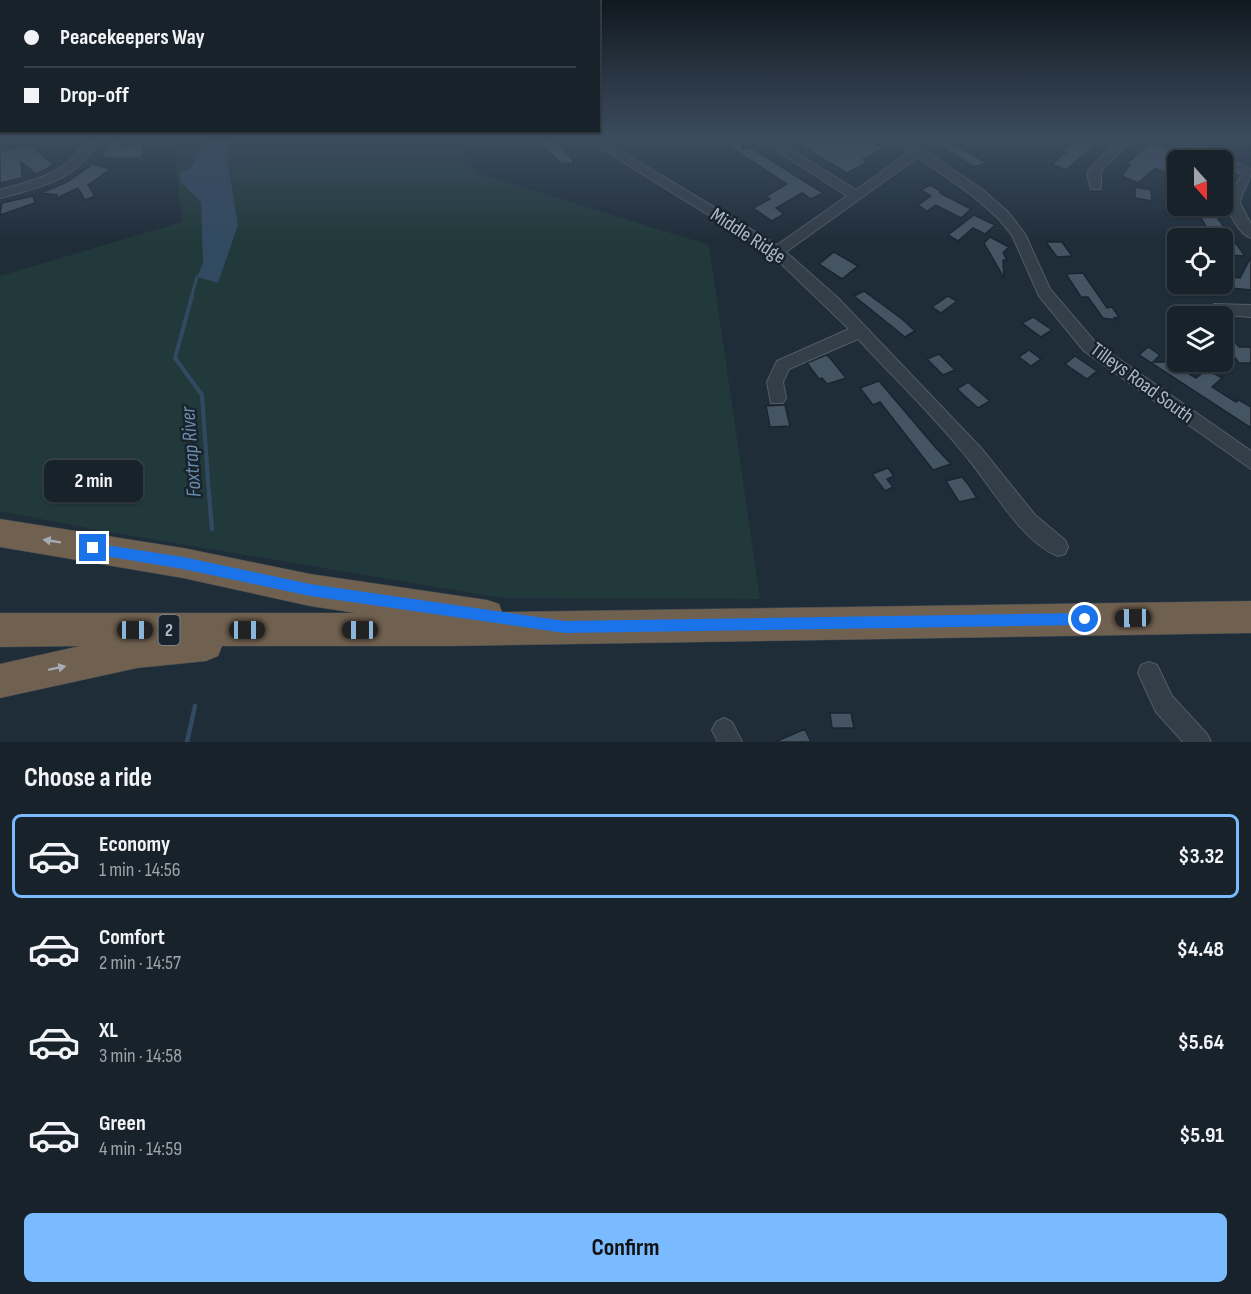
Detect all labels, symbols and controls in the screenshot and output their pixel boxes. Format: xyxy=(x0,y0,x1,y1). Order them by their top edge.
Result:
text: Peacekeepers Way xyxy=(60,24,205,51)
text: Drop-off xyxy=(60,82,129,109)
north arrow xyxy=(1167,150,1233,216)
map controls xyxy=(1167,150,1233,372)
street label: Middle Ridge xyxy=(706,203,790,269)
button: locate xyxy=(1167,228,1233,294)
button: layers xyxy=(1167,306,1233,372)
street label: Tilleys Road South xyxy=(1086,338,1198,428)
water label: Foxtrap River xyxy=(175,405,207,498)
callout: 2 min xyxy=(44,461,142,503)
text: 2 min xyxy=(74,469,113,493)
route end xyxy=(79,534,106,561)
one-way arrow xyxy=(42,537,61,546)
route start xyxy=(1071,605,1098,632)
car xyxy=(1115,609,1151,627)
road number: 2 xyxy=(158,615,180,645)
car xyxy=(117,621,153,639)
car xyxy=(229,621,265,639)
car xyxy=(342,621,378,639)
one-way arrow xyxy=(48,663,66,673)
text: Choose a ride xyxy=(24,762,152,794)
icon: car xyxy=(27,829,81,883)
text: Economy xyxy=(99,831,170,858)
text: $3.32 xyxy=(1178,843,1224,870)
text: 1 min · 14:56 xyxy=(99,858,181,882)
icon: car xyxy=(27,922,81,976)
text: Comfort xyxy=(99,924,165,951)
text: $4.48 xyxy=(1177,936,1224,963)
text: 2 min · 14:57 xyxy=(99,951,181,975)
icon: car xyxy=(27,1015,81,1069)
text: XL xyxy=(99,1017,118,1044)
text: $5.64 xyxy=(1178,1029,1224,1056)
text: 3 min · 14:58 xyxy=(99,1044,182,1068)
icon: car xyxy=(27,1108,81,1162)
text: Green xyxy=(99,1110,146,1137)
text: $5.91 xyxy=(1179,1122,1224,1149)
text: 4 min · 14:59 xyxy=(99,1137,182,1161)
button: Confirm xyxy=(24,1213,1227,1282)

